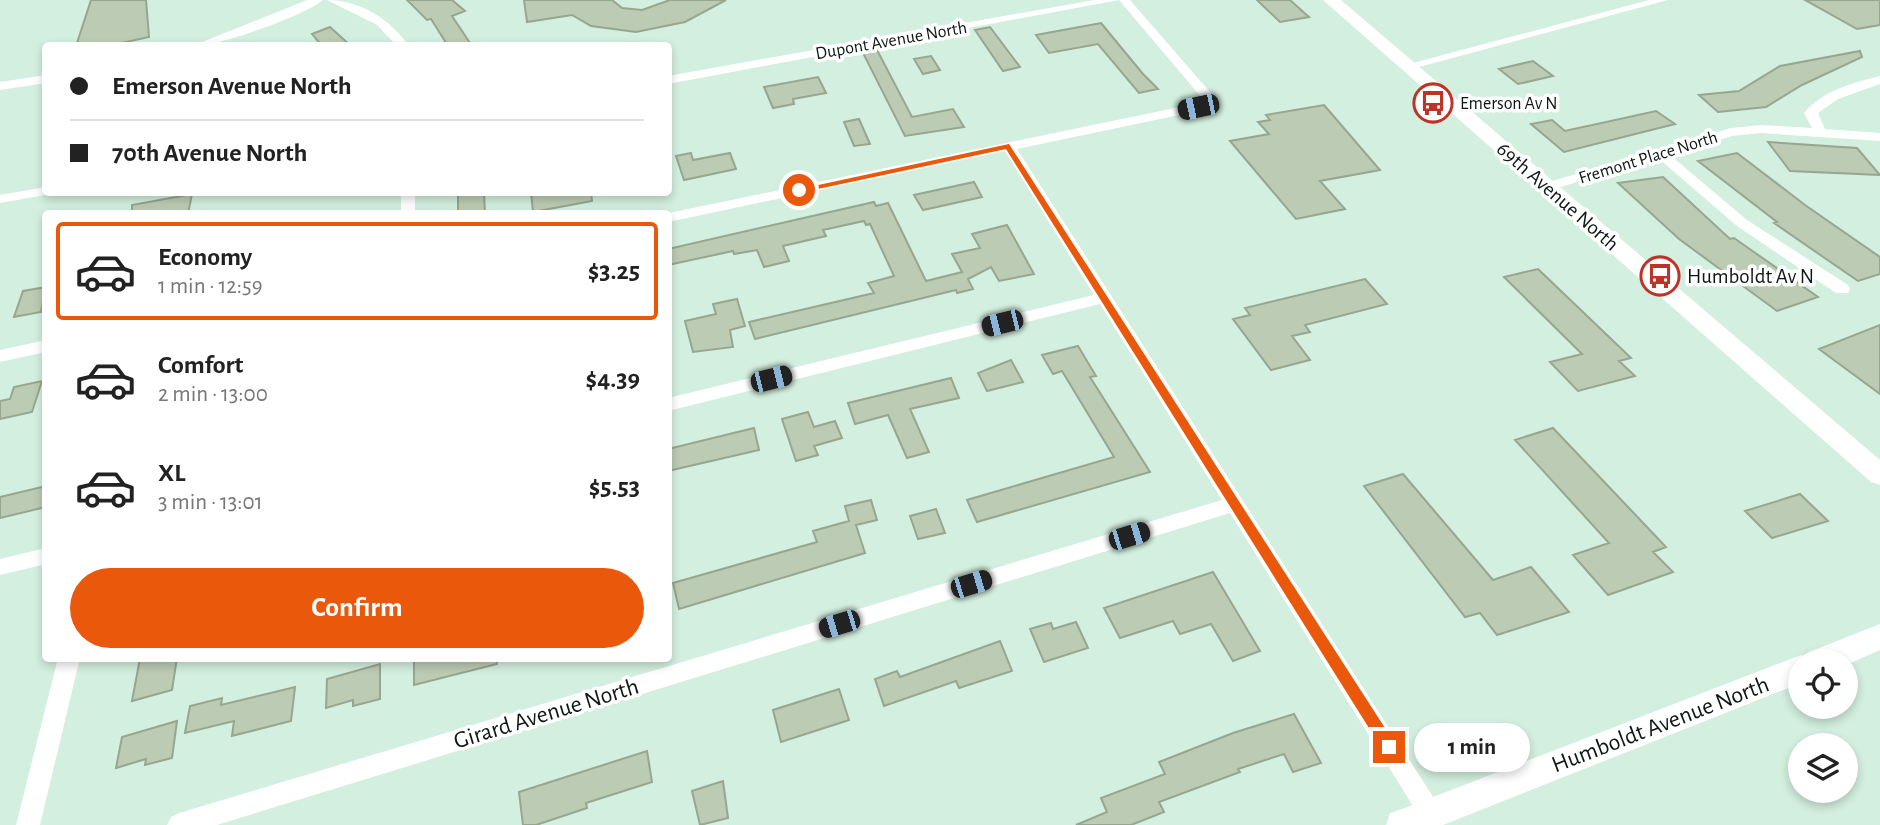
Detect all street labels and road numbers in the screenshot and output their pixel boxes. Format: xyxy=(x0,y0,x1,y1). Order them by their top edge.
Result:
street label: Dupont Avenue North xyxy=(814,19,968,63)
street label: Fremont Place North xyxy=(1577,128,1720,188)
street label: 69th Avenue North xyxy=(1493,138,1623,255)
street label: Humboldt Avenue North xyxy=(1548,672,1772,777)
street label: Girard Avenue North xyxy=(451,674,642,753)

